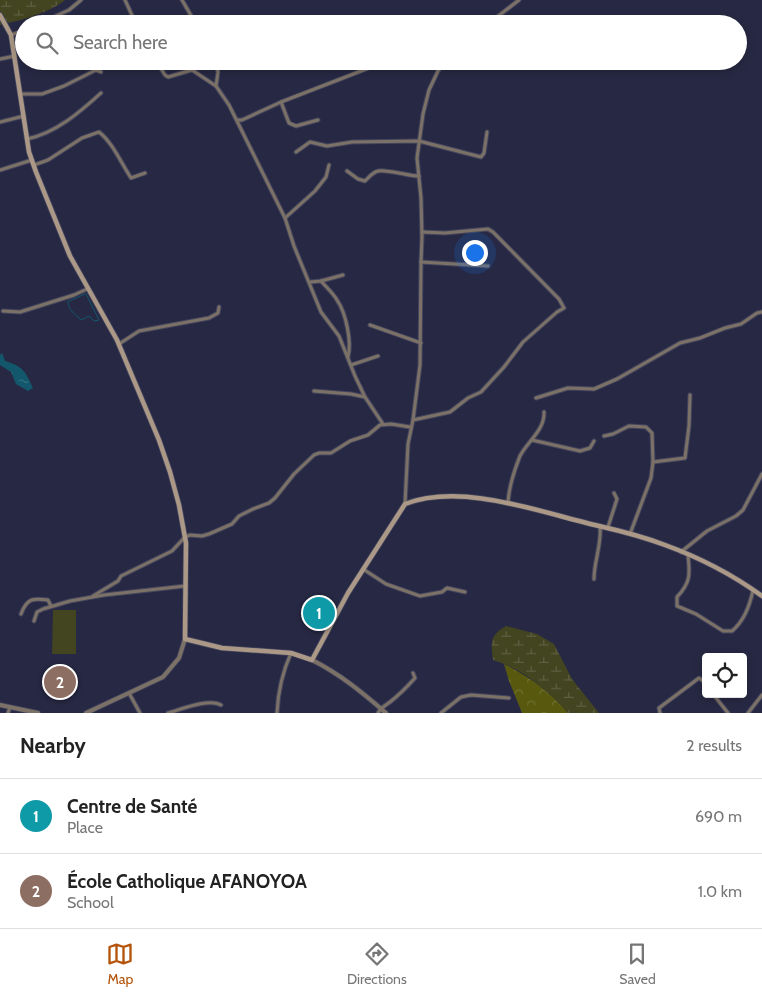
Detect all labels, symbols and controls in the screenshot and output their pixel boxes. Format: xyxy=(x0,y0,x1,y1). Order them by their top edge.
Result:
search box xyxy=(15,15,747,70)
icon: search xyxy=(33,29,61,57)
text: Search here xyxy=(73,31,167,54)
your location xyxy=(462,240,488,266)
pin: 1 xyxy=(303,594,335,632)
map controls xyxy=(702,653,747,698)
button: locate xyxy=(702,653,747,698)
pin: 2 xyxy=(44,663,76,701)
text: Nearby xyxy=(20,733,86,758)
text: 2 results xyxy=(686,736,742,755)
text: Centre de Santé xyxy=(67,795,197,818)
text: 1 xyxy=(33,807,39,826)
text: 690 m xyxy=(695,807,742,826)
text: Place xyxy=(67,818,103,837)
text: École Catholique AFANOYOA xyxy=(67,870,307,893)
text: 2 xyxy=(32,882,40,901)
text: 1.0 km xyxy=(698,882,742,901)
text: School xyxy=(67,893,114,912)
tab: Map xyxy=(106,940,134,988)
tab: Directions xyxy=(347,940,407,988)
tab: Saved xyxy=(619,940,656,988)

